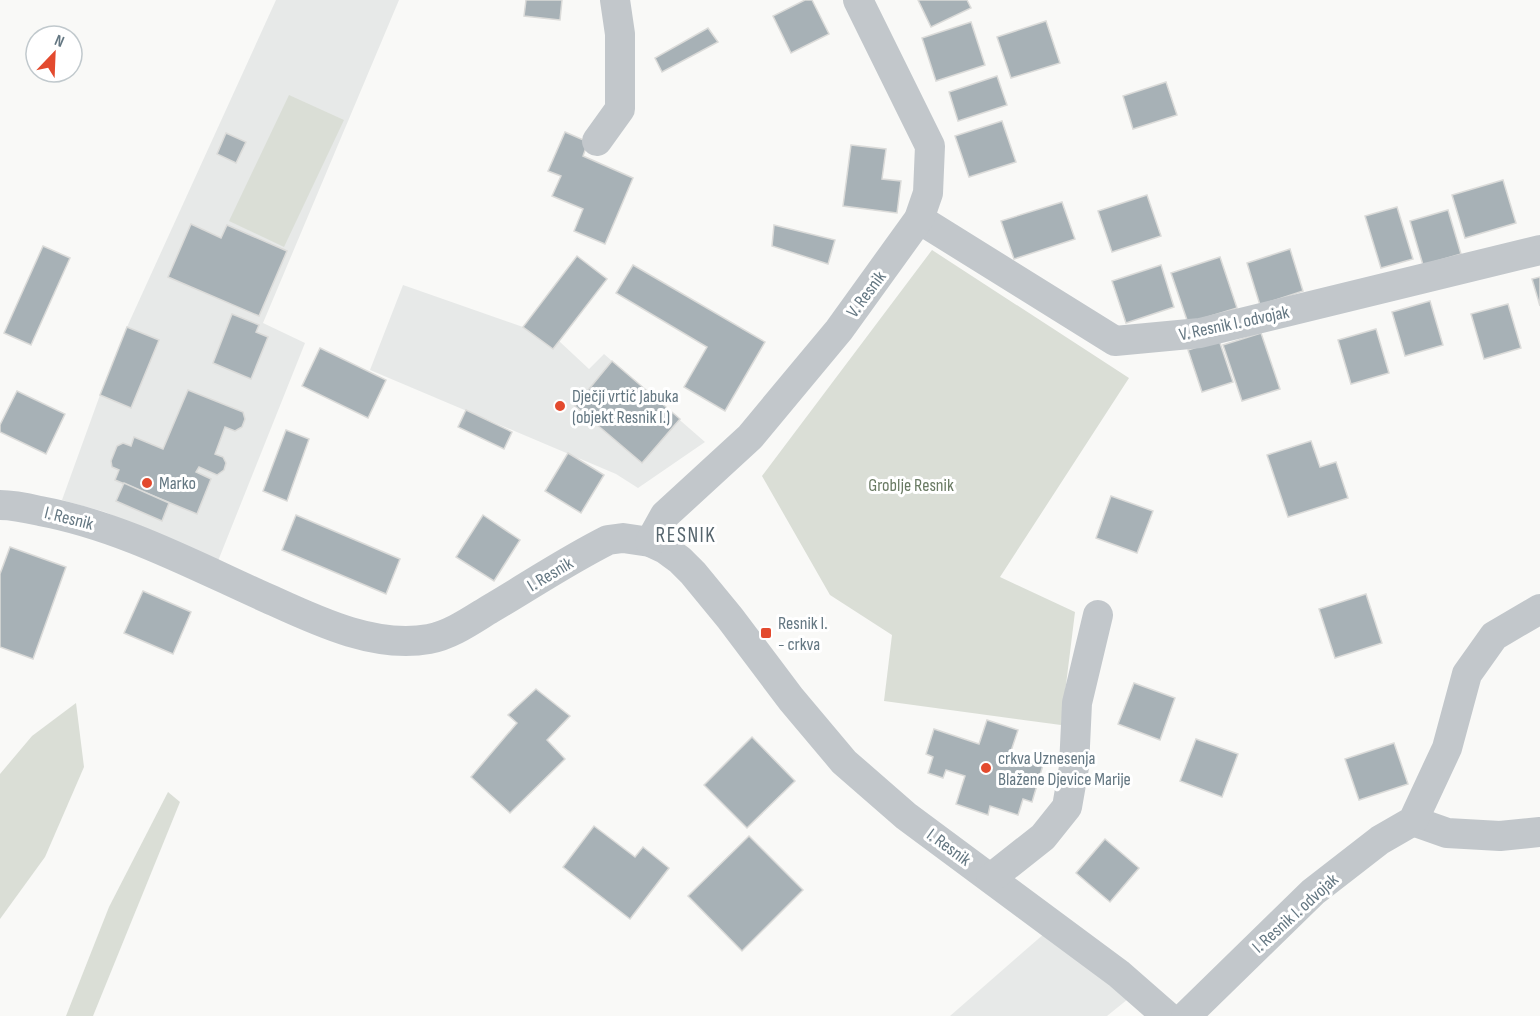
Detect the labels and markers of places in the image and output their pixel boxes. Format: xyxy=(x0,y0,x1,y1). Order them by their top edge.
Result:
place label: Dječji vrtić Jabuka (objekt Resnik I.) xyxy=(572,386,679,428)
marker: Dječji vrtić Jabuka (objekt Resnik I.) xyxy=(553,399,567,413)
place label: Marko xyxy=(159,473,196,494)
marker: Marko xyxy=(140,476,154,490)
place label: Resnik I. - crkva xyxy=(778,613,828,655)
marker: Resnik I. - crkva xyxy=(759,626,773,640)
place label: crkva Uznesenja Blažene Djevice Marije xyxy=(998,748,1131,790)
marker: crkva Uznesenja Blažene Djevice Marije xyxy=(979,761,993,775)

